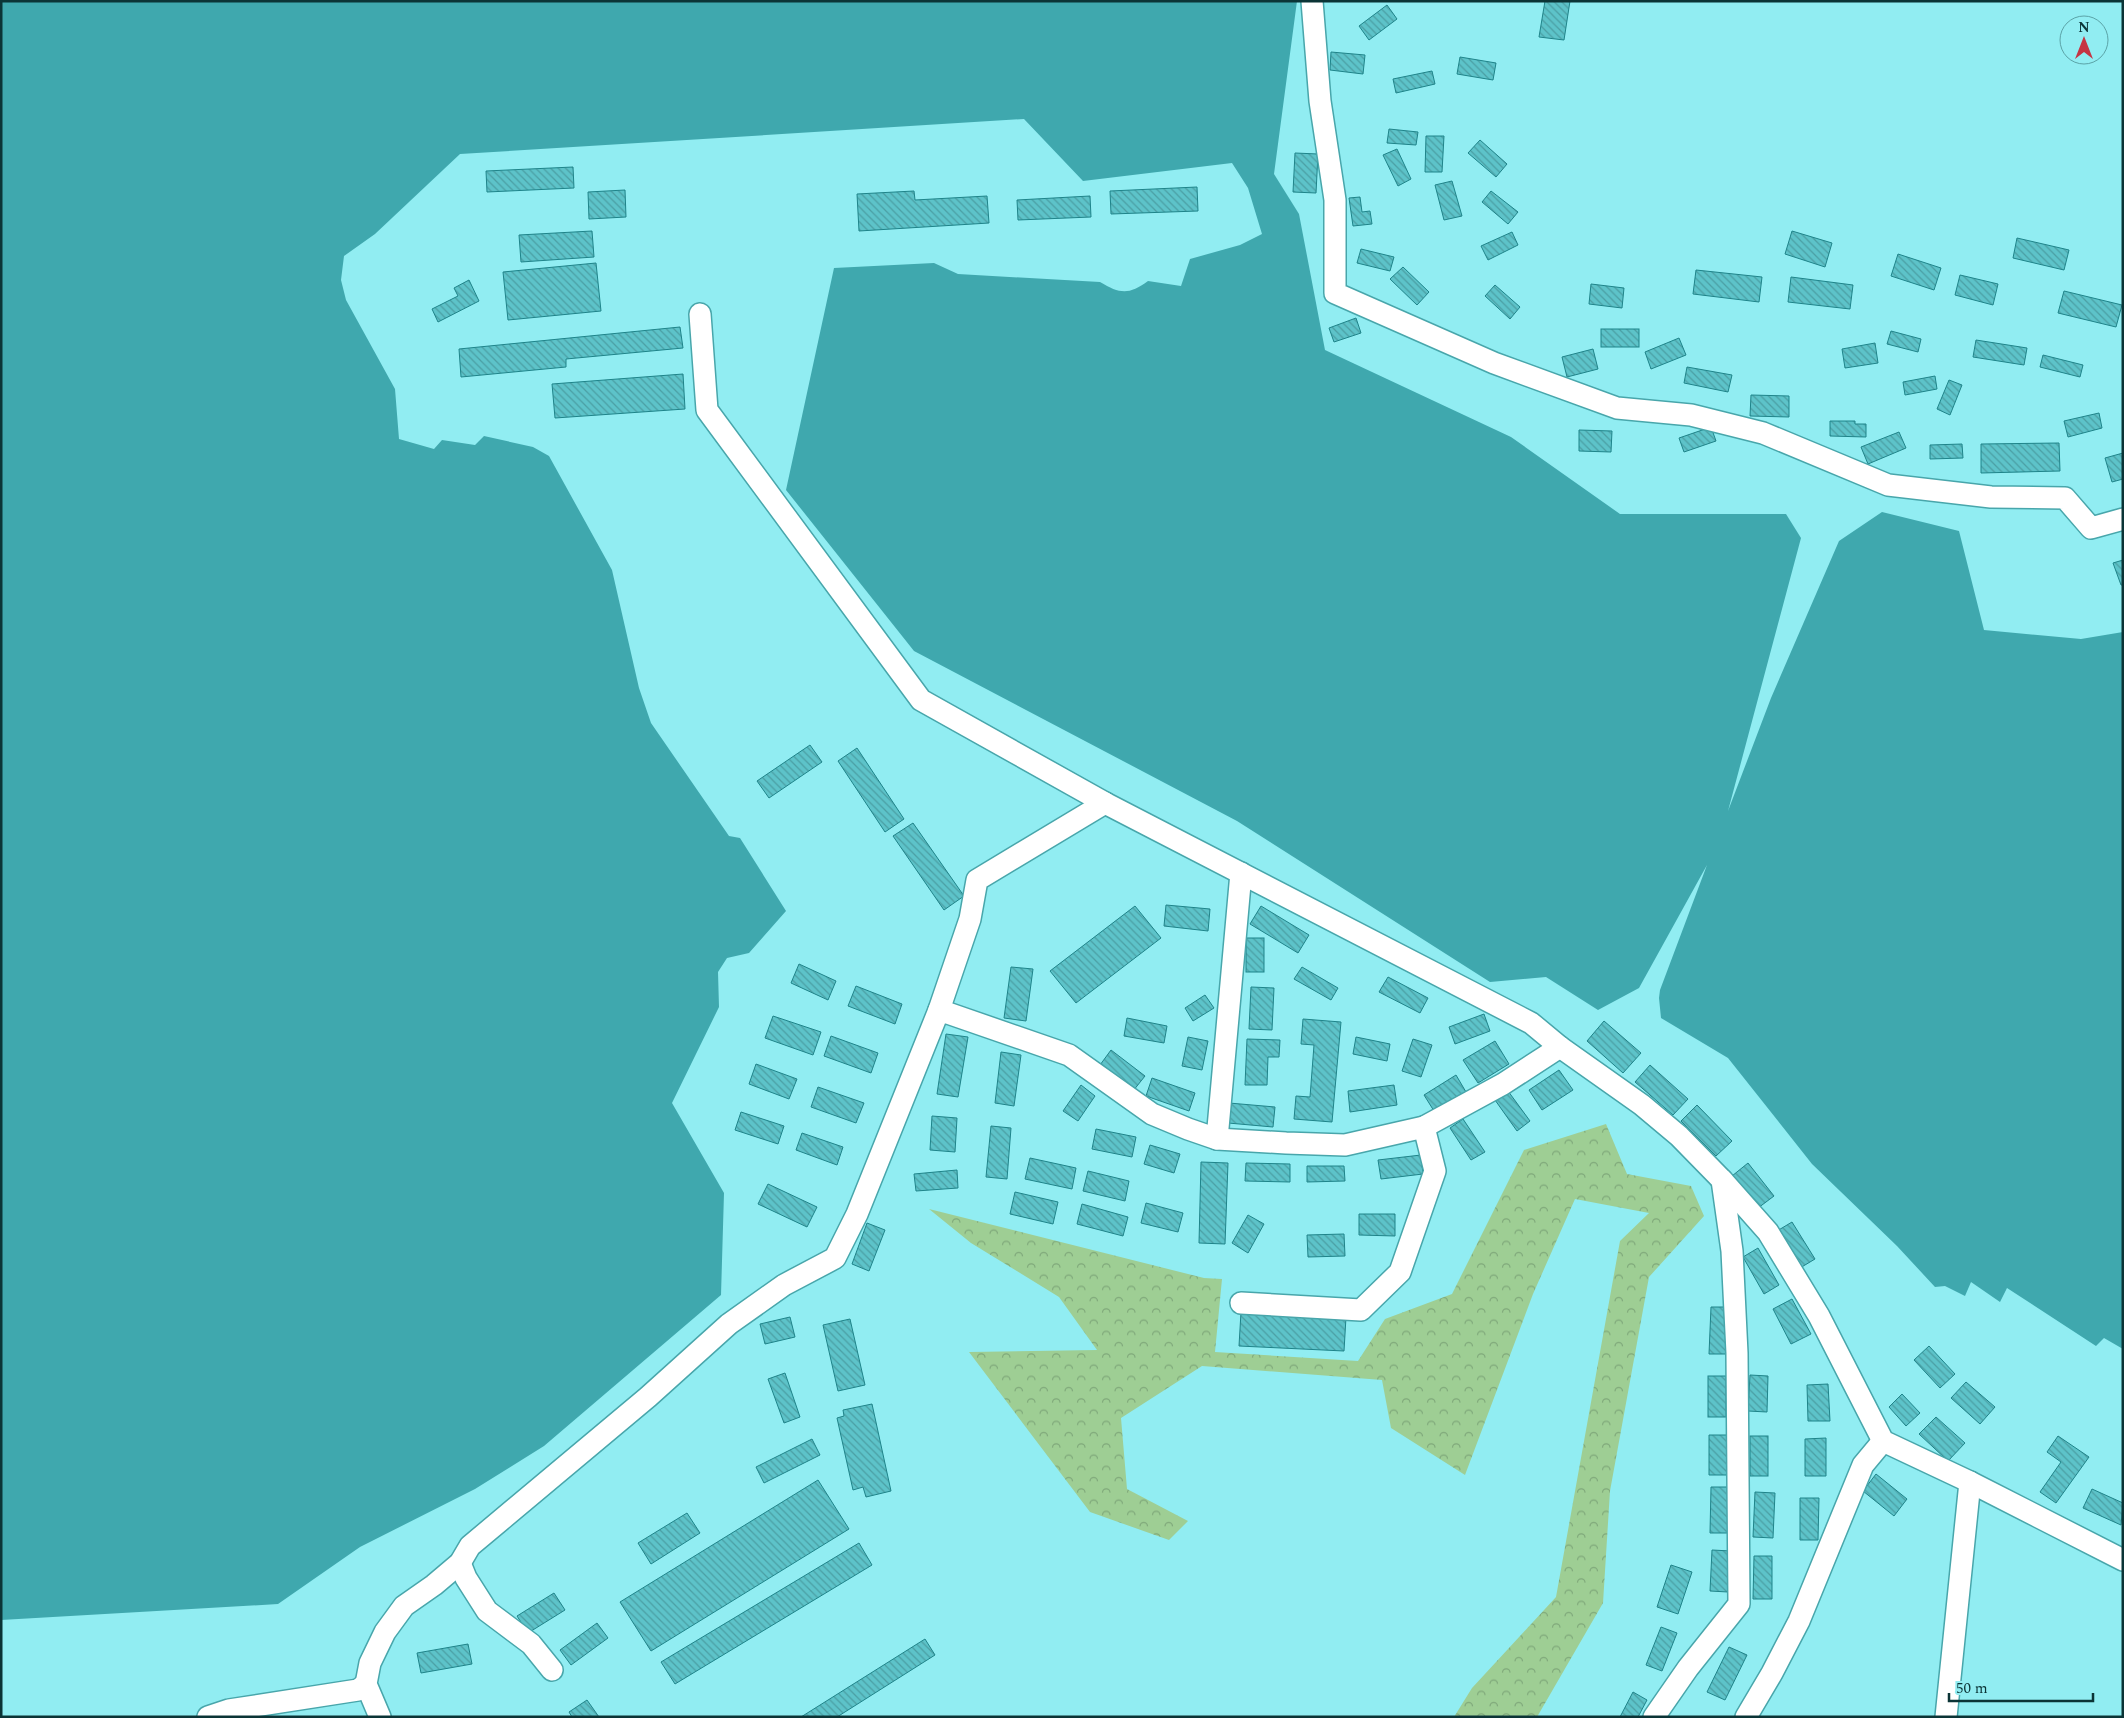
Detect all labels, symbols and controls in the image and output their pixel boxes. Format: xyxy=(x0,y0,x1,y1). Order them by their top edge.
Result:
north arrow xyxy=(2059,15,2109,65)
text: N xyxy=(2078,17,2090,38)
scale bar xyxy=(1949,1670,2093,1702)
text: 50 m xyxy=(1956,1677,1988,1700)

